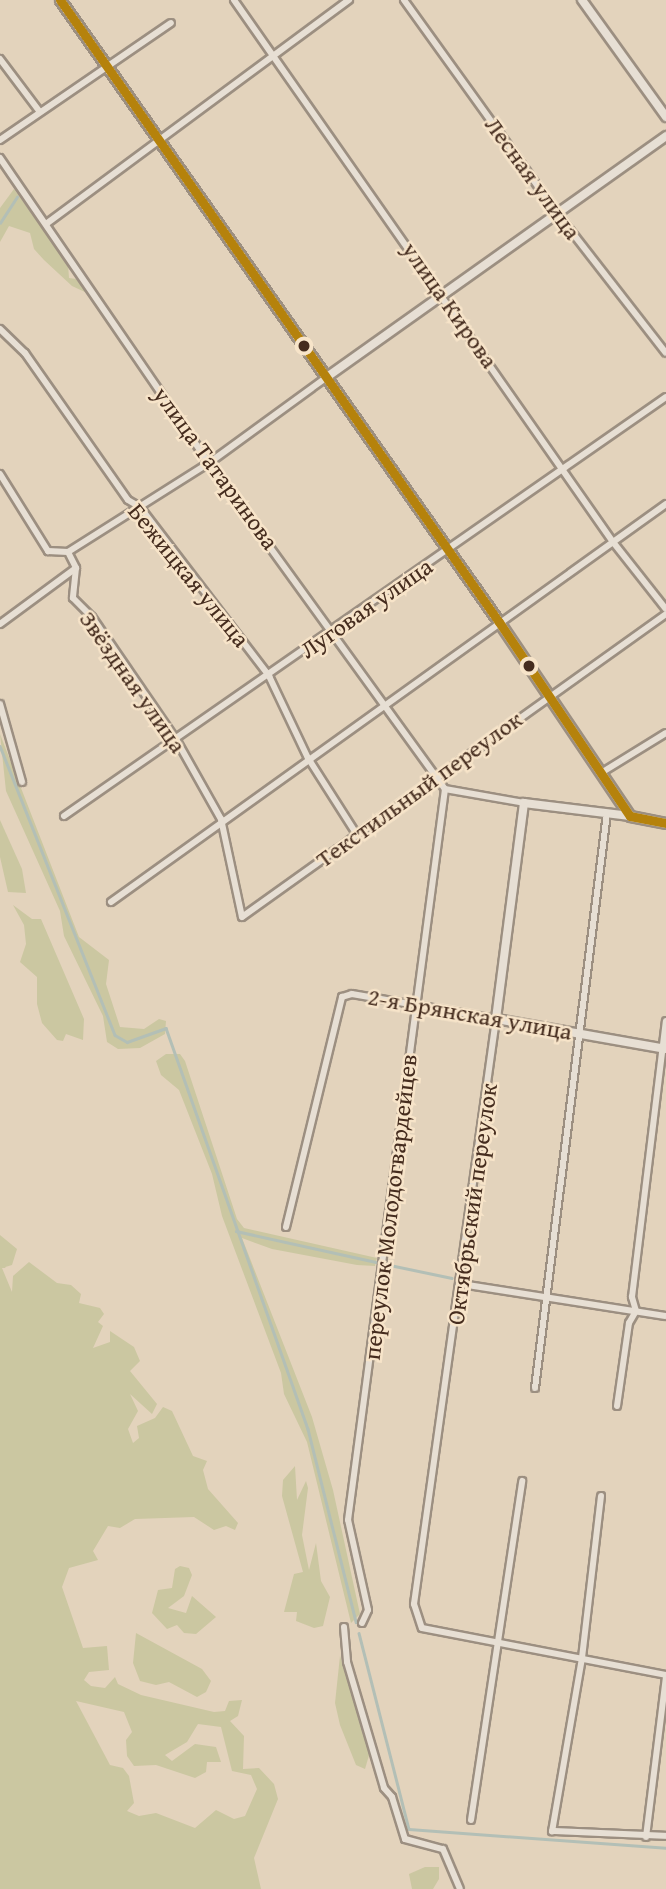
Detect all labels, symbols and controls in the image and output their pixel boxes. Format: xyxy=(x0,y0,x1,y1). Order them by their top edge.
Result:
street label: Лесная улица xyxy=(479,111,587,245)
street label: улица Кирова xyxy=(396,236,504,374)
unlabelled marker xyxy=(297,339,311,353)
street label: улица Татаринова xyxy=(147,381,285,555)
street label: Бежицкая улица xyxy=(122,497,256,653)
street label: Луговая улица xyxy=(294,552,438,664)
street label: Звёздная улица xyxy=(73,606,193,758)
unlabelled marker xyxy=(522,659,536,673)
street label: Текстильный переулок xyxy=(310,705,528,873)
street label: 2-я Брянская улица xyxy=(366,982,574,1046)
street label: переулок Молодогвардейцев xyxy=(357,1052,423,1362)
street label: Октябрьский переулок xyxy=(441,1081,503,1327)

